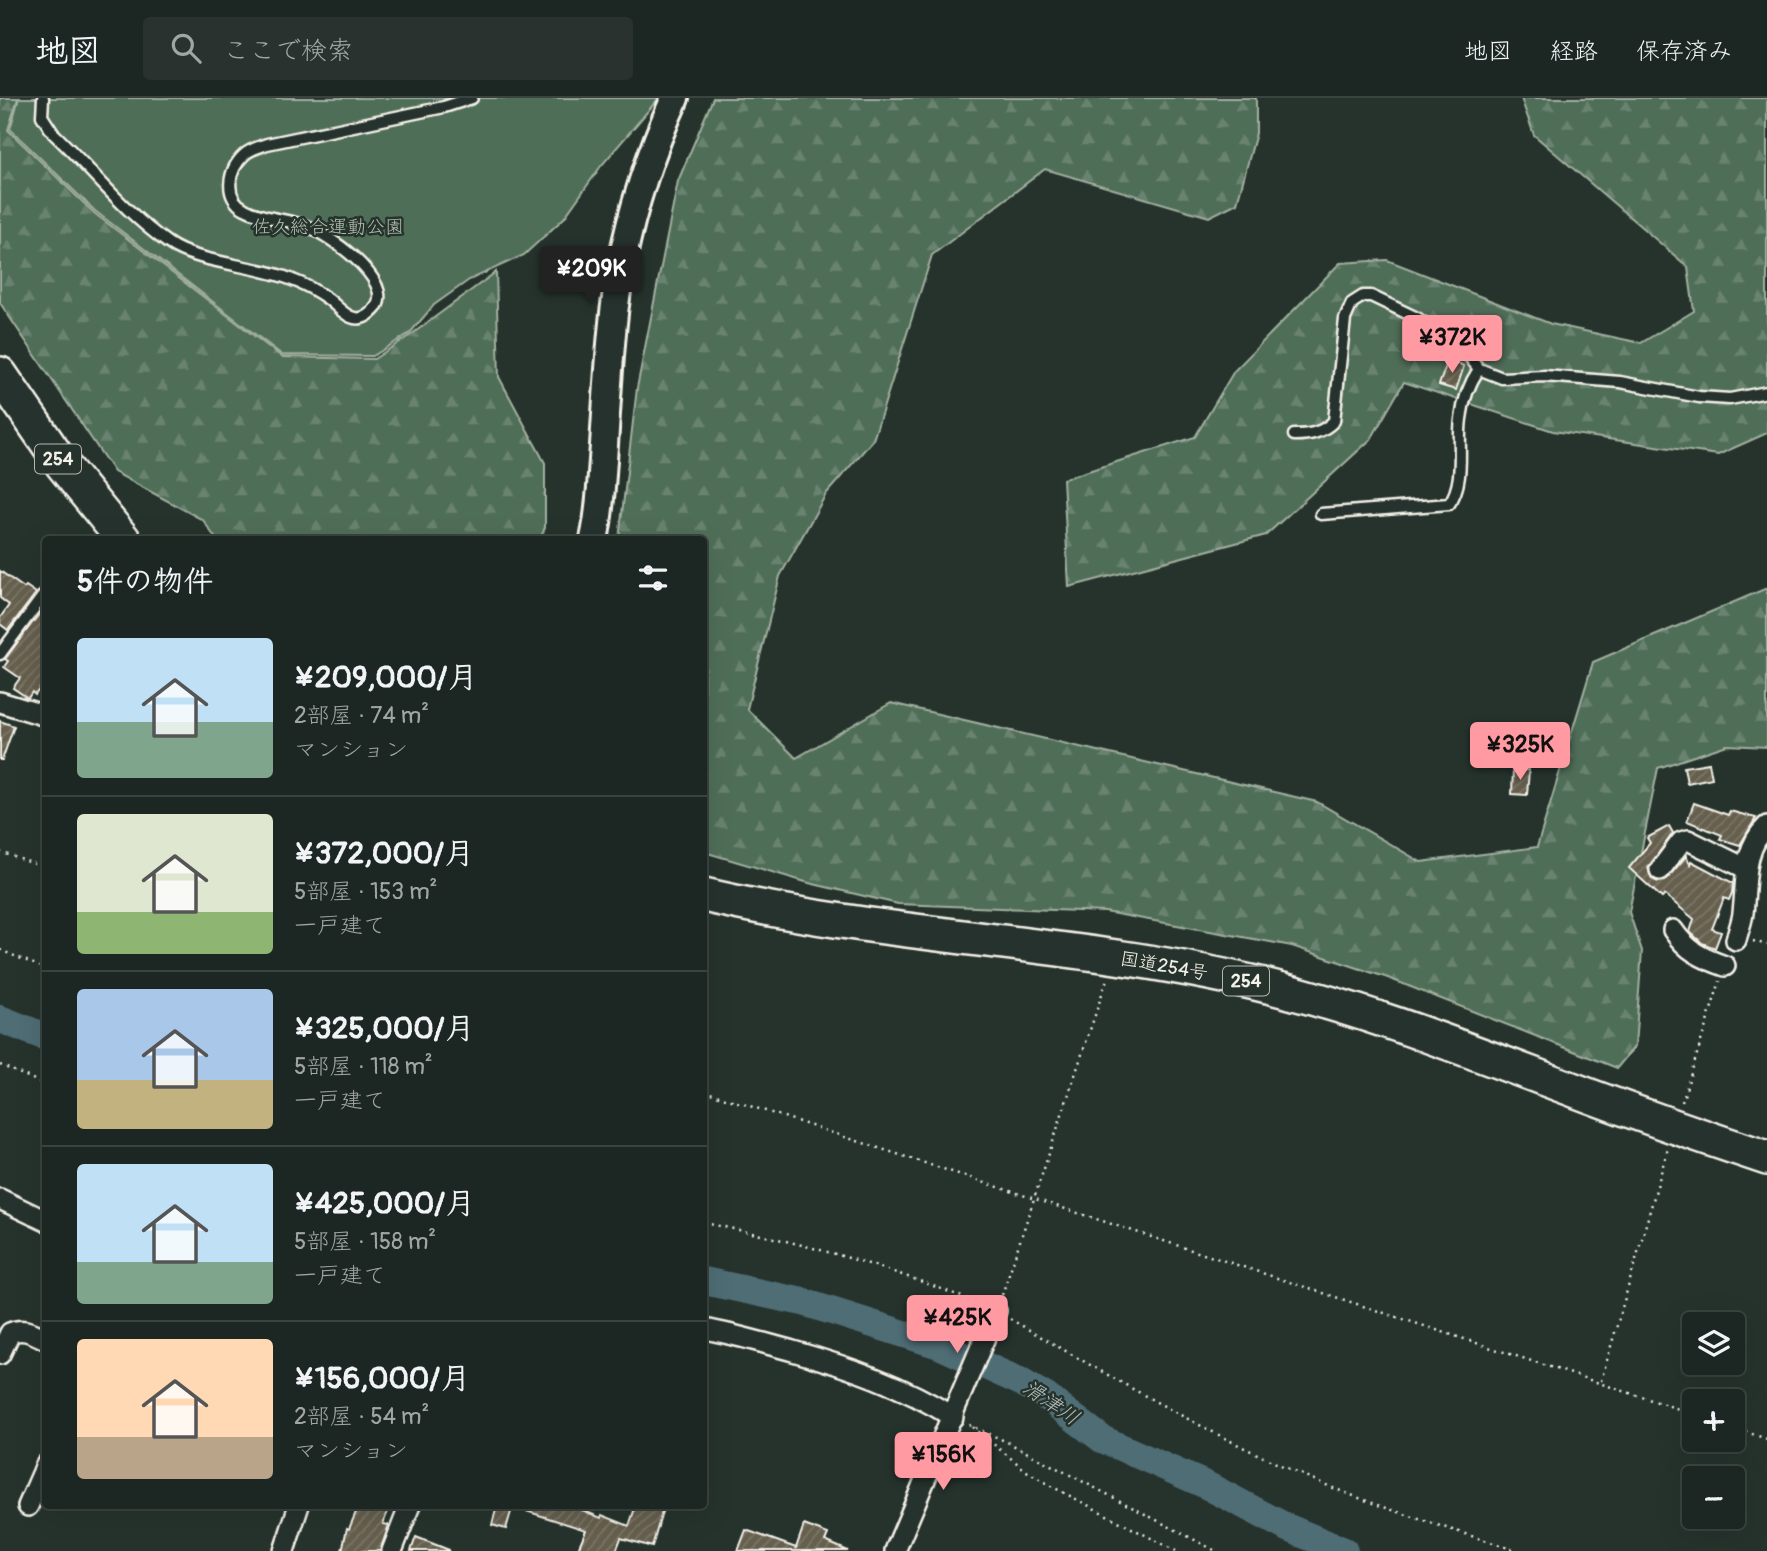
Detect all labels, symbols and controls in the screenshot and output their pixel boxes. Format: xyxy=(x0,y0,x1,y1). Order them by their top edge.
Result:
search box xyxy=(143,17,633,80)
icon: search xyxy=(167,29,205,67)
text: 地図 xyxy=(35,31,101,72)
text: ここで検索 xyxy=(223,35,353,67)
text: 地図 xyxy=(1464,37,1512,66)
text: 経路 xyxy=(1550,37,1598,66)
text: 保存済み xyxy=(1636,37,1732,66)
park label: 佐久総合運動公園 xyxy=(252,215,404,239)
pin: ¥209K xyxy=(542,246,640,306)
text: ¥209K xyxy=(556,254,626,283)
pin: ¥372K xyxy=(1403,316,1501,375)
text: ¥372K xyxy=(1418,323,1486,352)
road number: 254 xyxy=(35,444,81,474)
icon: filters xyxy=(634,559,672,597)
text: 5件の物件 xyxy=(77,563,213,600)
text: ¥209,000/月 xyxy=(294,659,477,696)
icon: home xyxy=(133,666,217,750)
text: 2部屋 · 74 m² xyxy=(294,701,429,730)
pin: ¥325K xyxy=(1471,722,1569,782)
text: ¥325K xyxy=(1486,730,1554,759)
text: マンション xyxy=(294,735,408,764)
text: ¥372,000/月 xyxy=(294,835,474,872)
icon: home xyxy=(133,842,217,926)
text: 5部屋 · 153 m² xyxy=(294,877,437,906)
text: 一戸建て xyxy=(294,911,386,940)
street label: 国道254号 xyxy=(1118,946,1210,986)
road number: 254 xyxy=(1223,966,1269,996)
text: ¥325,000/月 xyxy=(294,1010,474,1047)
icon: home xyxy=(133,1017,217,1101)
text: 5部屋 · 118 m² xyxy=(294,1052,433,1081)
text: 一戸建て xyxy=(294,1086,386,1115)
text: ¥425,000/月 xyxy=(294,1185,475,1222)
icon: home xyxy=(133,1192,217,1276)
text: 5部屋 · 158 m² xyxy=(294,1227,436,1256)
text: 一戸建て xyxy=(294,1261,386,1290)
pin: ¥425K xyxy=(908,1296,1006,1355)
text: ¥425K xyxy=(923,1303,991,1332)
map controls xyxy=(1682,1312,1745,1529)
button: layers xyxy=(1682,1312,1745,1375)
text: ¥156,000/月 xyxy=(294,1360,470,1397)
icon: home xyxy=(133,1367,217,1451)
water label: 滑津川 xyxy=(1017,1374,1085,1432)
button: + xyxy=(1682,1389,1745,1452)
text: 2部屋 · 54 m² xyxy=(294,1402,429,1431)
pin: ¥156K xyxy=(894,1432,992,1492)
text: マンション xyxy=(294,1436,408,1465)
text: ¥156K xyxy=(911,1440,975,1469)
button: − xyxy=(1682,1466,1745,1529)

